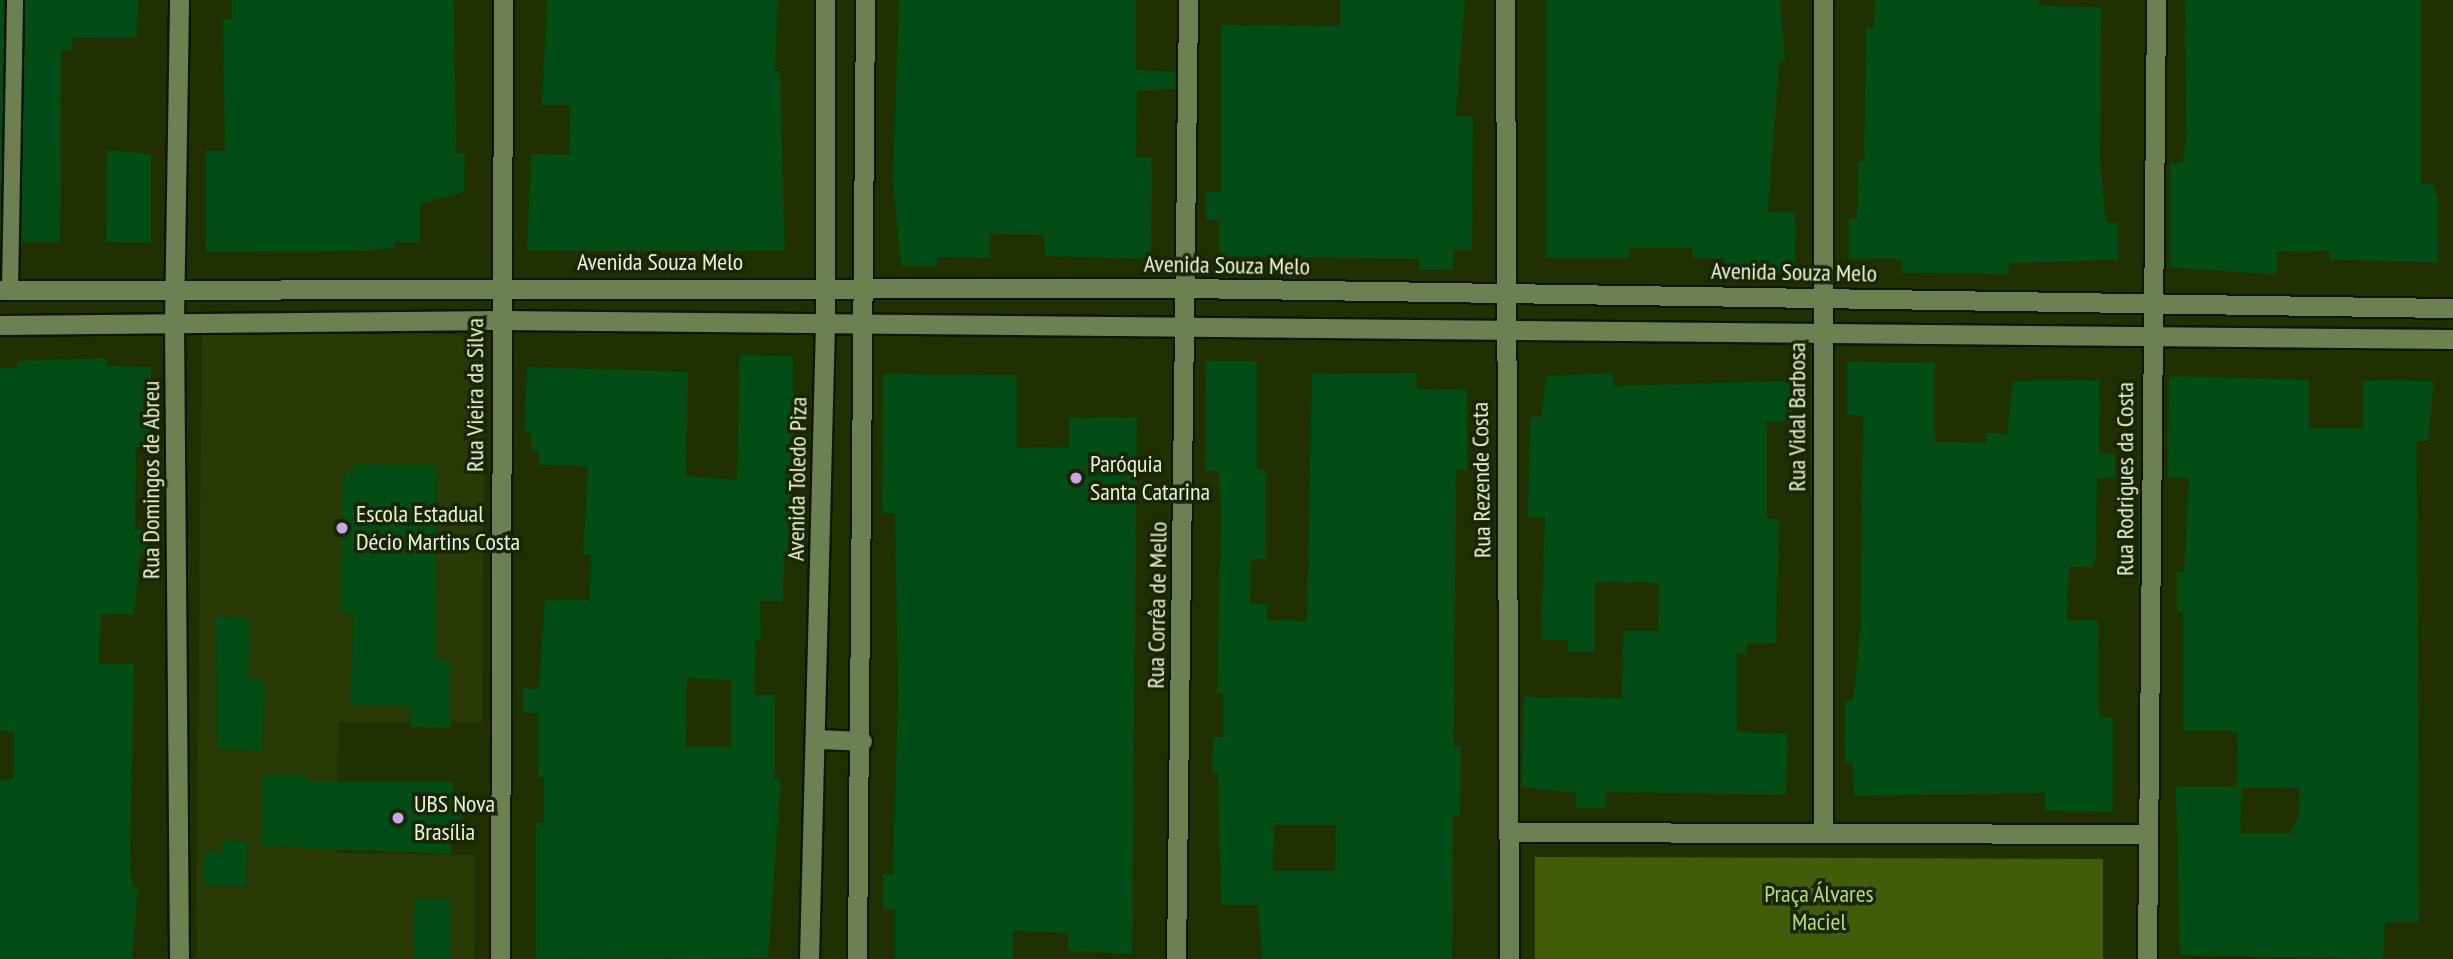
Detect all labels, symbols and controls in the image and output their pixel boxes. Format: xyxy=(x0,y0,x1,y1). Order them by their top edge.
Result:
street label: Avenida Souza Melo xyxy=(577,248,743,276)
street label: Avenida Souza Melo xyxy=(1144,249,1310,281)
street label: Avenida Souza Melo xyxy=(1711,256,1877,288)
street label: Rua Vieira da Silva xyxy=(461,318,489,472)
street label: Rua Vidal Barbosa xyxy=(1783,342,1811,492)
street label: Rua Domingos de Abreu xyxy=(137,381,165,579)
street label: Rua Rodrigues da Costa xyxy=(2111,382,2139,576)
street label: Avenida Toledo Piza xyxy=(781,396,813,562)
street label: Rua Rezende Costa xyxy=(1465,402,1497,558)
place label: Paróquia Santa Catarina xyxy=(1090,450,1210,506)
marker: Paróquia Santa Catarina xyxy=(1068,470,1084,486)
place label: Escola Estadual Décio Martins Costa xyxy=(356,500,520,556)
marker: Escola Estadual Décio Martins Costa xyxy=(334,520,350,536)
street label: Rua Corrêa de Mello xyxy=(1141,521,1173,689)
place label: UBS Nova Brasília xyxy=(414,790,495,846)
marker: UBS Nova Brasília xyxy=(388,808,408,828)
park label: Praça Álvares Maciel xyxy=(1764,880,1874,936)

